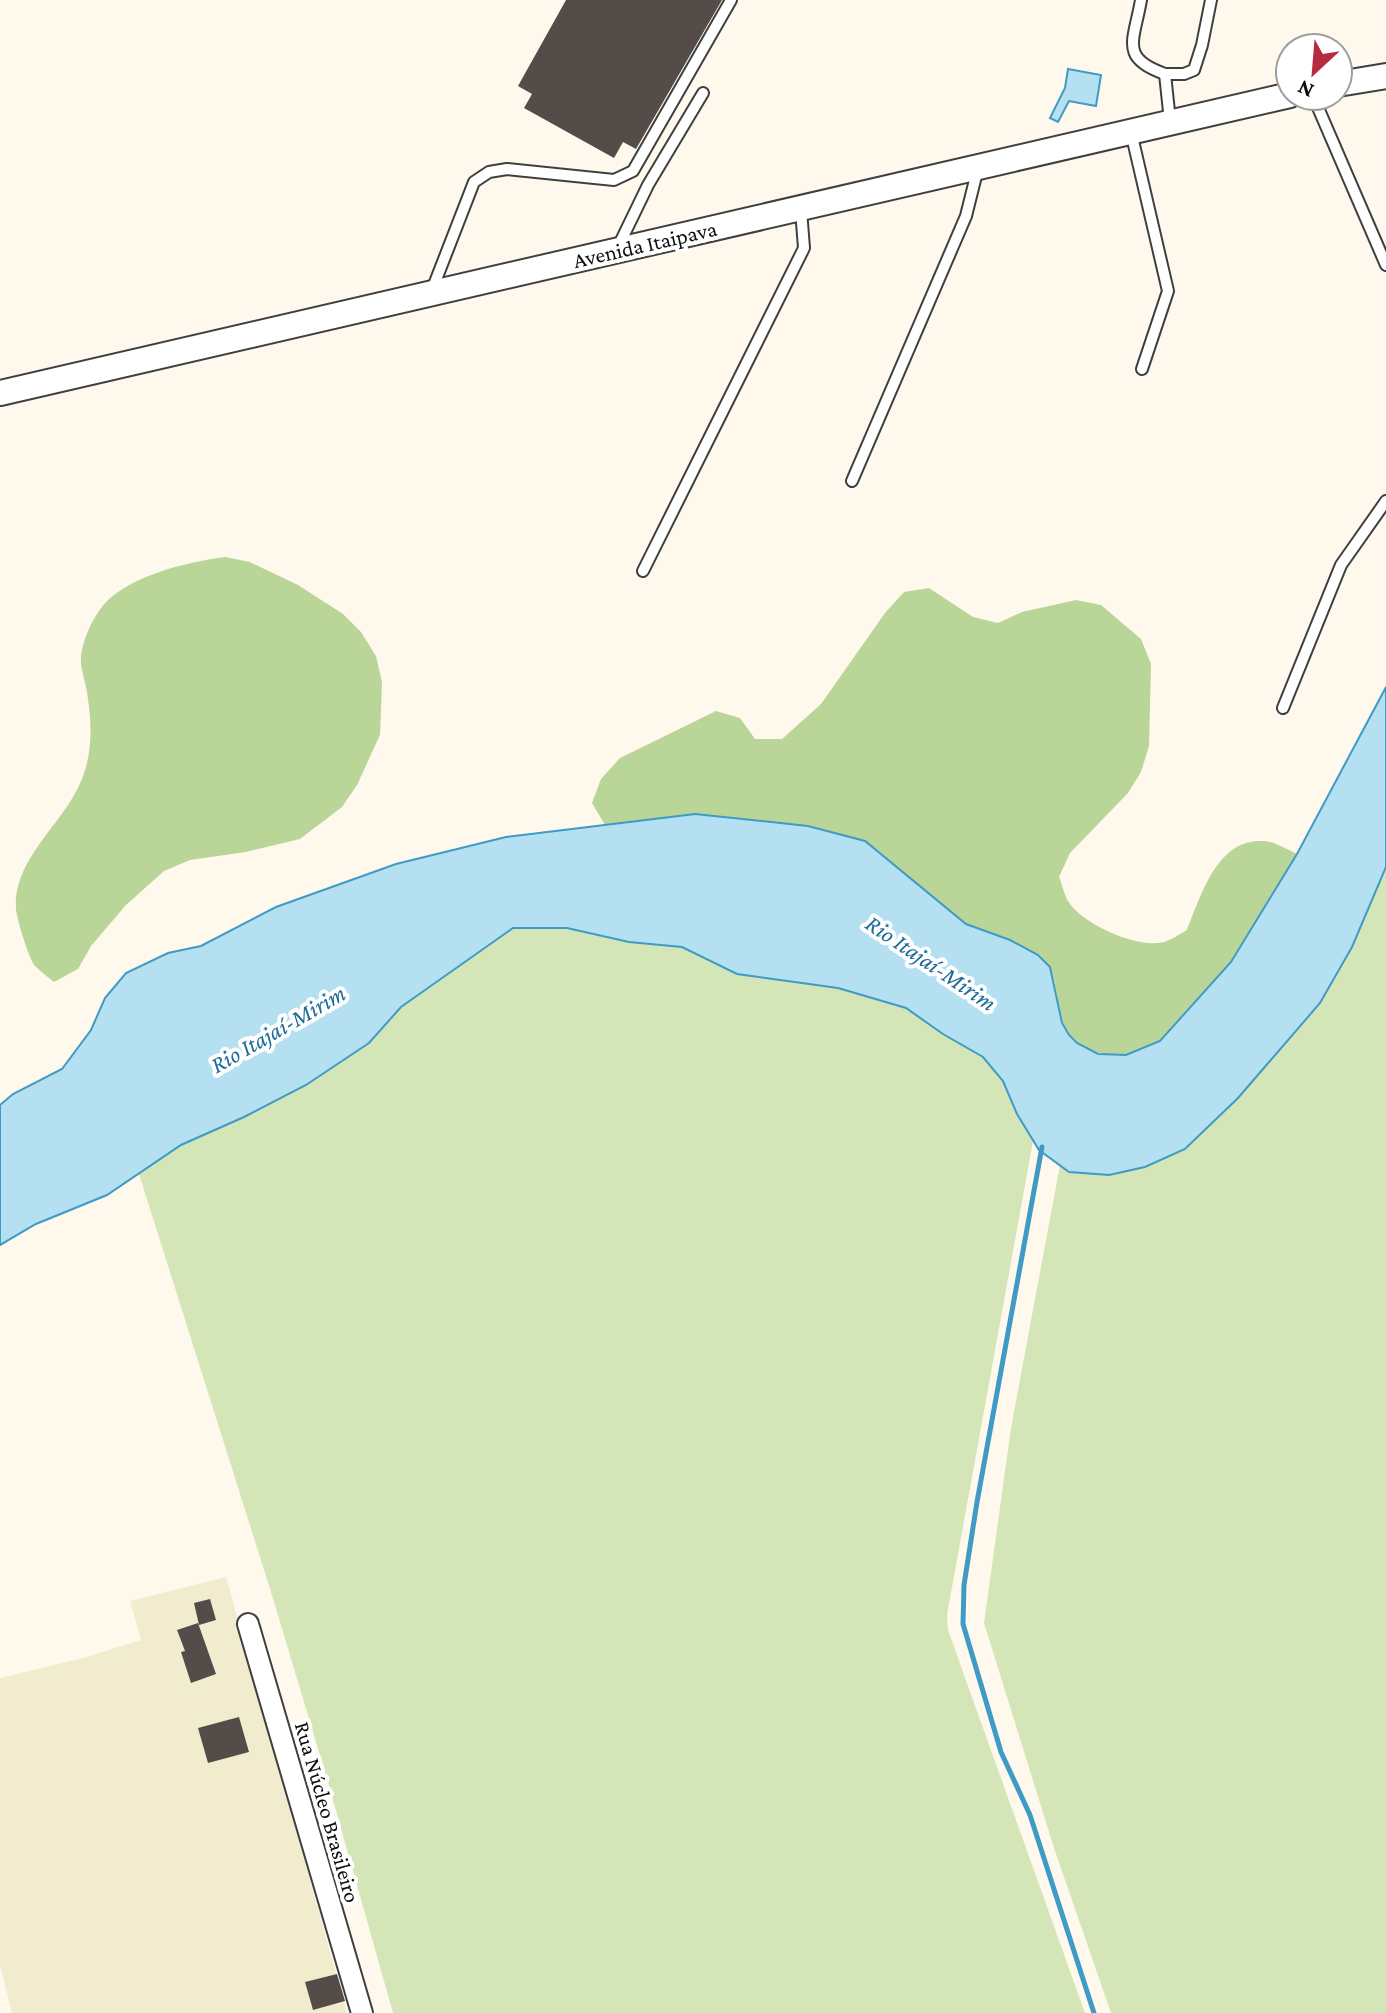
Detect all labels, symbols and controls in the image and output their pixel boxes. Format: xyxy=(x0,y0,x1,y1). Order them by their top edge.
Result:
north arrow xyxy=(1274,32,1354,112)
text: N xyxy=(1293,75,1318,104)
street label: Avenida Itaipava xyxy=(571,216,719,273)
water label: Rio Itajaí-Mirim xyxy=(860,909,1002,1017)
water label: Rio Itajaí-Mirim xyxy=(205,979,351,1079)
street label: Rua Núcleo Brasileiro xyxy=(290,1719,365,1906)

